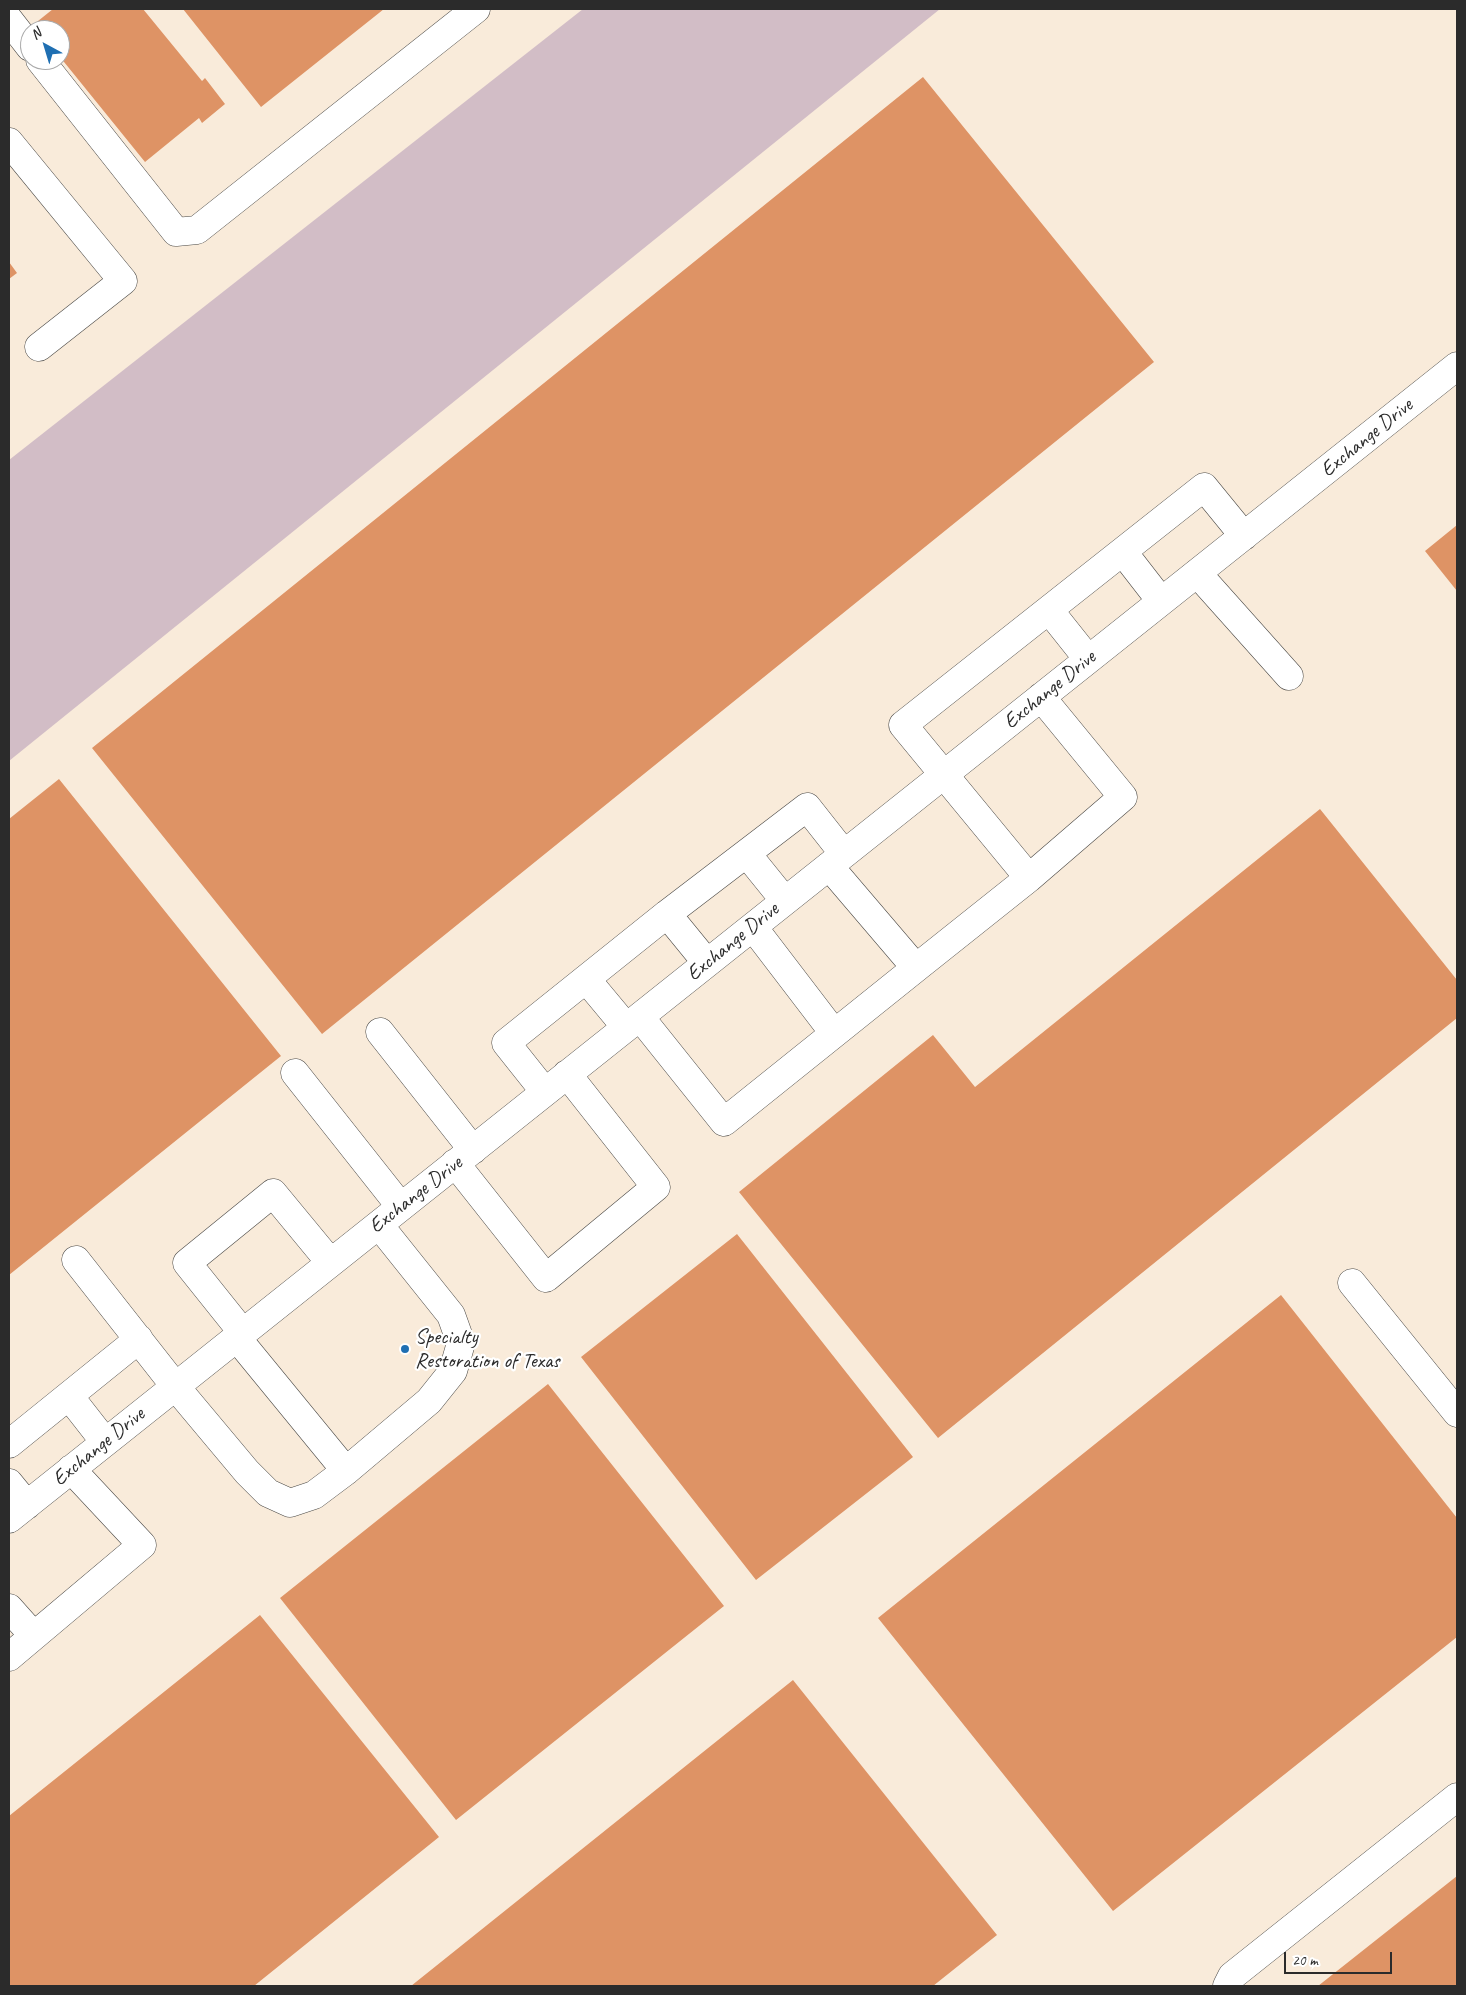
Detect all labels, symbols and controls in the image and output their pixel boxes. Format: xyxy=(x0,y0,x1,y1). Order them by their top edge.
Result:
north arrow xyxy=(20,20,70,70)
text: N xyxy=(27,24,45,43)
street label: Exchange Drive xyxy=(1316,393,1418,483)
street label: Exchange Drive xyxy=(999,645,1101,735)
street label: Exchange Drive xyxy=(682,897,784,987)
street label: Exchange Drive xyxy=(364,1151,468,1239)
place label: Specialty Restoration of Texas xyxy=(415,1324,559,1374)
marker: Specialty Restoration of Texas xyxy=(399,1343,411,1355)
street label: Exchange Drive xyxy=(48,1402,150,1492)
scale bar xyxy=(1286,1942,1394,1974)
text: 20 m xyxy=(1292,1951,1318,1970)

